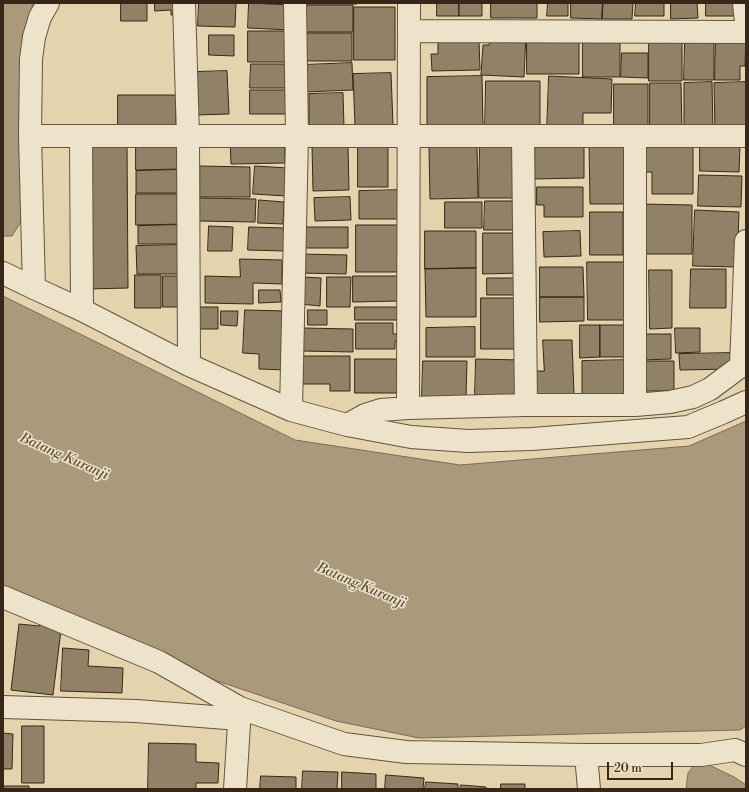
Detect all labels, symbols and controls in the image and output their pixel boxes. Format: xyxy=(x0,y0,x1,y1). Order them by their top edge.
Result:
water label: Batang Kuranji xyxy=(17,430,111,484)
water label: Batang Kuranji xyxy=(314,560,408,612)
scale bar xyxy=(609,754,675,780)
text: 20 m xyxy=(614,761,642,776)

